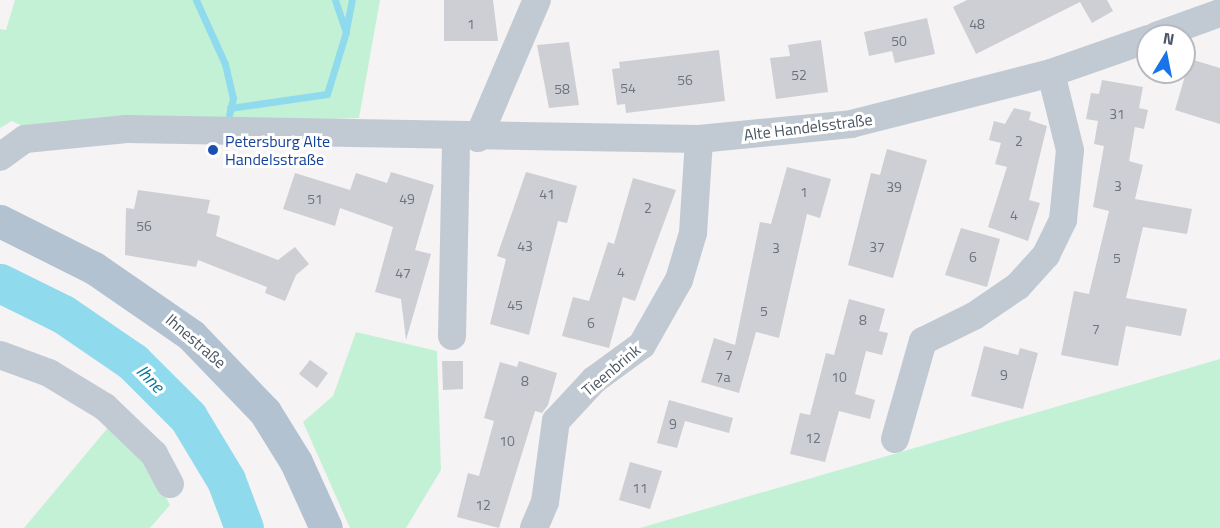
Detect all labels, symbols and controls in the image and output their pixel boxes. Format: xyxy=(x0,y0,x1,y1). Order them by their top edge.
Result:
house number: 1 xyxy=(467,16,475,32)
house number: 48 xyxy=(969,16,985,32)
north arrow xyxy=(1136,24,1196,84)
text: N xyxy=(1161,25,1176,51)
house number: 50 xyxy=(891,33,907,49)
house number: 52 xyxy=(791,67,807,83)
house number: 56 xyxy=(677,72,693,88)
house number: 54 xyxy=(620,80,636,96)
house number: 58 xyxy=(554,81,570,97)
house number: 31 xyxy=(1109,106,1125,122)
street label: Alte Handelsstraße xyxy=(743,110,873,144)
place label: Petersburg Alte Handelsstraße xyxy=(225,131,330,169)
house number: 2 xyxy=(1015,133,1023,149)
marker: Petersburg Alte Handelsstraße xyxy=(206,143,220,157)
house number: 3 xyxy=(1114,178,1122,194)
house number: 39 xyxy=(886,179,902,195)
house number: 1 xyxy=(800,184,808,200)
house number: 41 xyxy=(539,186,555,202)
house number: 51 xyxy=(307,191,323,207)
house number: 49 xyxy=(399,191,415,207)
house number: 2 xyxy=(644,200,652,216)
house number: 4 xyxy=(1010,207,1018,223)
house number: 56 xyxy=(136,218,152,234)
house number: 43 xyxy=(517,238,533,254)
house number: 37 xyxy=(869,239,885,255)
house number: 3 xyxy=(772,240,780,256)
house number: 6 xyxy=(969,249,977,265)
house number: 5 xyxy=(1113,250,1121,266)
house number: 4 xyxy=(617,264,625,280)
house number: 47 xyxy=(395,265,411,281)
house number: 45 xyxy=(507,297,523,313)
house number: 5 xyxy=(760,303,768,319)
street label: Ihnestraße xyxy=(162,310,230,372)
house number: 8 xyxy=(859,312,867,328)
house number: 6 xyxy=(587,315,595,331)
house number: 7 xyxy=(1092,321,1100,337)
street label: Tieenbrink xyxy=(578,340,644,400)
house number: 7 xyxy=(725,347,733,363)
water label: Ihne xyxy=(132,361,168,397)
house number: 9 xyxy=(1000,367,1008,383)
house number: 7a xyxy=(716,369,730,385)
house number: 10 xyxy=(831,369,847,385)
house number: 8 xyxy=(521,373,529,389)
house number: 9 xyxy=(669,416,677,432)
house number: 12 xyxy=(805,430,821,446)
house number: 10 xyxy=(499,433,515,449)
house number: 11 xyxy=(632,480,648,496)
house number: 12 xyxy=(475,497,491,513)

